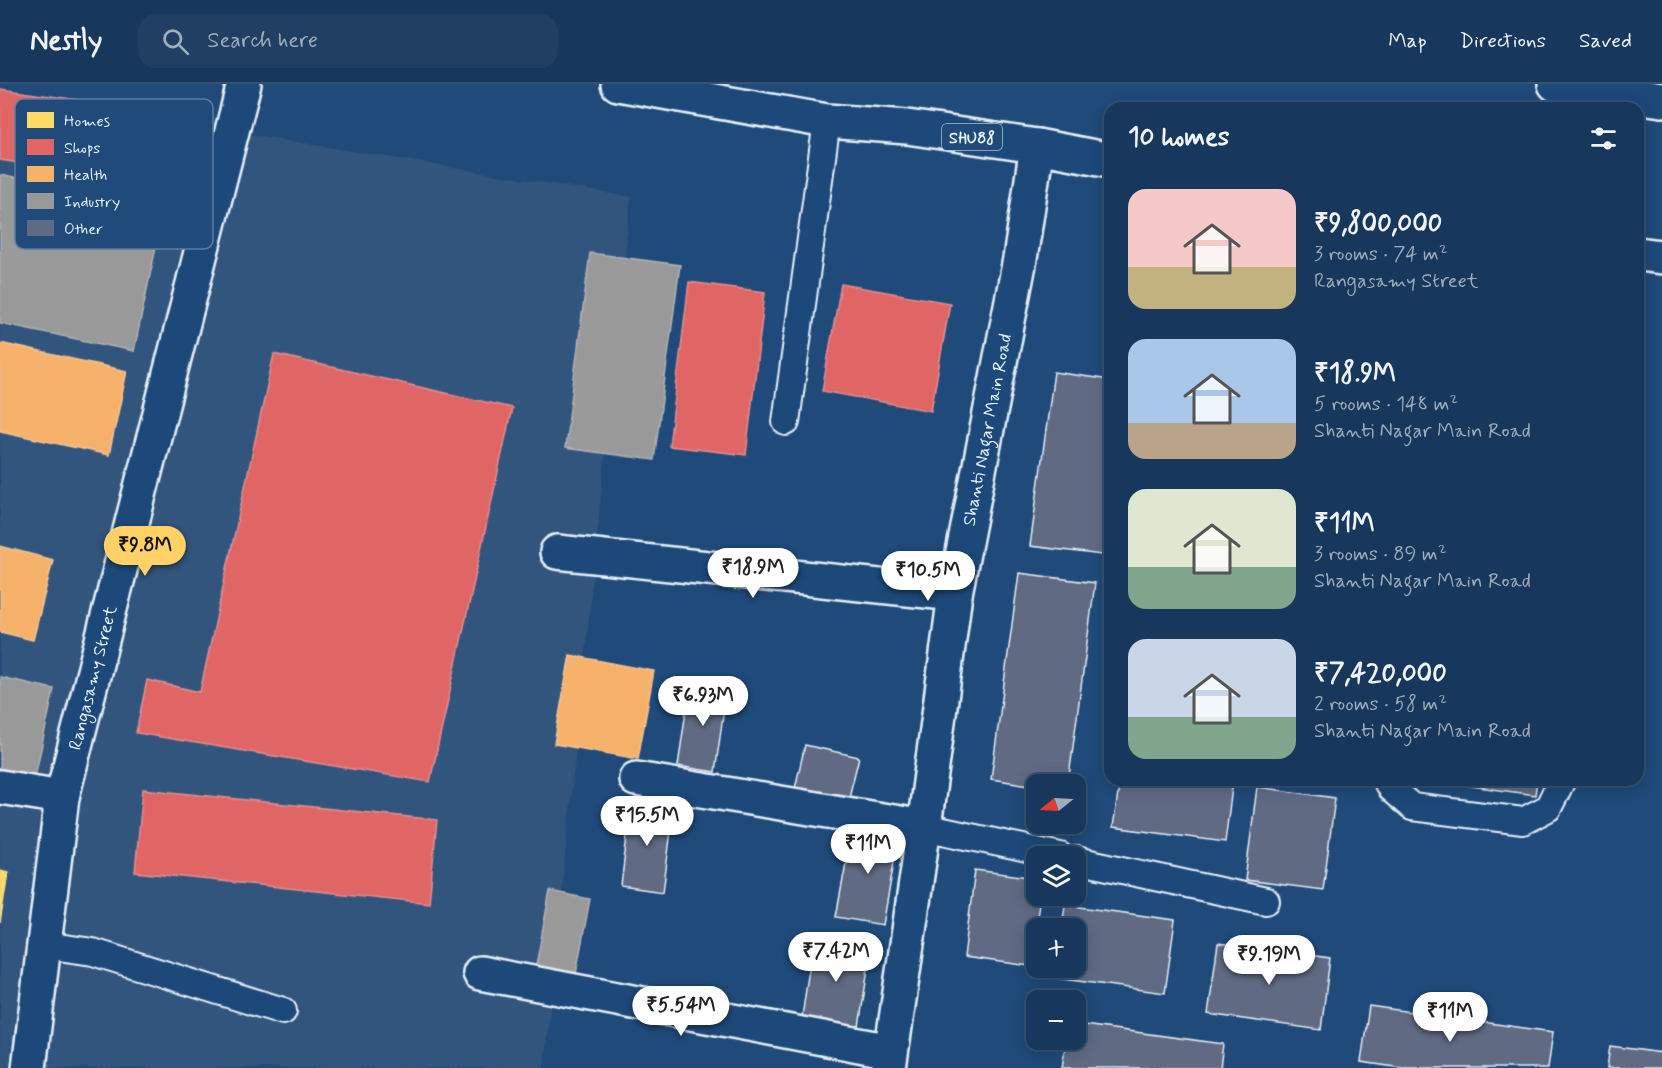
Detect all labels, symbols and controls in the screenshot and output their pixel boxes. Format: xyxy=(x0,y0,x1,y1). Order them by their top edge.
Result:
search box xyxy=(138,14,558,68)
text: Nestly xyxy=(30,23,102,60)
icon: search xyxy=(159,25,192,58)
text: Search here xyxy=(207,27,318,55)
text: Map xyxy=(1388,27,1427,55)
text: Directions xyxy=(1460,27,1546,55)
text: Saved xyxy=(1579,27,1632,55)
legend xyxy=(15,99,213,249)
text: Homes xyxy=(64,111,110,132)
text: 10 homes xyxy=(1128,121,1229,155)
icon: filters xyxy=(1587,122,1620,155)
road number: SHU88 xyxy=(942,124,1002,150)
text: Shops xyxy=(64,138,101,159)
text: Health xyxy=(64,165,107,186)
text: Industry xyxy=(64,192,120,213)
text: ₹9,800,000 xyxy=(1314,207,1442,241)
icon: home xyxy=(1176,213,1248,285)
text: Other xyxy=(64,219,103,240)
text: 3 rooms · 74 m² xyxy=(1314,241,1448,268)
text: Rangasamy Street xyxy=(1314,268,1478,295)
street label: Shanti Nagar Main Road xyxy=(957,332,1018,528)
text: ₹18.9M xyxy=(1314,357,1396,391)
icon: home xyxy=(1176,363,1248,435)
text: 5 rooms · 148 m² xyxy=(1314,391,1458,418)
text: Shanti Nagar Main Road xyxy=(1314,418,1531,445)
text: ₹11M xyxy=(1314,507,1374,541)
icon: home xyxy=(1176,513,1248,585)
pin: ₹9.8M xyxy=(103,526,187,577)
text: ₹9.8M xyxy=(118,532,172,559)
text: 3 rooms · 89 m² xyxy=(1314,541,1447,568)
pin: ₹18.9M xyxy=(704,548,802,599)
pin: ₹10.5M xyxy=(879,551,977,602)
text: ₹18.9M xyxy=(722,554,784,581)
text: ₹10.5M xyxy=(895,557,961,584)
text: Shanti Nagar Main Road xyxy=(1314,568,1531,595)
street label: Rangasamy Street xyxy=(63,603,123,753)
text: ₹7,420,000 xyxy=(1314,657,1447,691)
icon: home xyxy=(1176,663,1248,735)
pin: ₹6.93M xyxy=(654,676,752,727)
text: ₹6.93M xyxy=(672,682,734,709)
text: 2 rooms · 58 m² xyxy=(1314,691,1447,718)
text: Shanti Nagar Main Road xyxy=(1314,718,1531,745)
north arrow xyxy=(1026,774,1086,834)
map controls xyxy=(1026,774,1086,1050)
pin: ₹15.5M xyxy=(598,796,696,847)
text: ₹15.5M xyxy=(615,802,679,829)
pin: ₹11M xyxy=(832,824,904,875)
text: ₹11M xyxy=(845,830,891,857)
button: layers xyxy=(1026,846,1086,906)
button: + xyxy=(1026,918,1086,978)
pin: ₹7.42M xyxy=(787,932,885,983)
pin: ₹9.19M xyxy=(1220,935,1318,986)
text: ₹7.42M xyxy=(802,938,870,965)
text: ₹9.19M xyxy=(1237,941,1301,968)
pin: ₹5.54M xyxy=(632,986,730,1037)
button: − xyxy=(1026,990,1086,1050)
text: ₹5.54M xyxy=(646,992,716,1019)
pin: ₹11M xyxy=(1414,992,1486,1043)
text: ₹11M xyxy=(1427,998,1473,1025)

